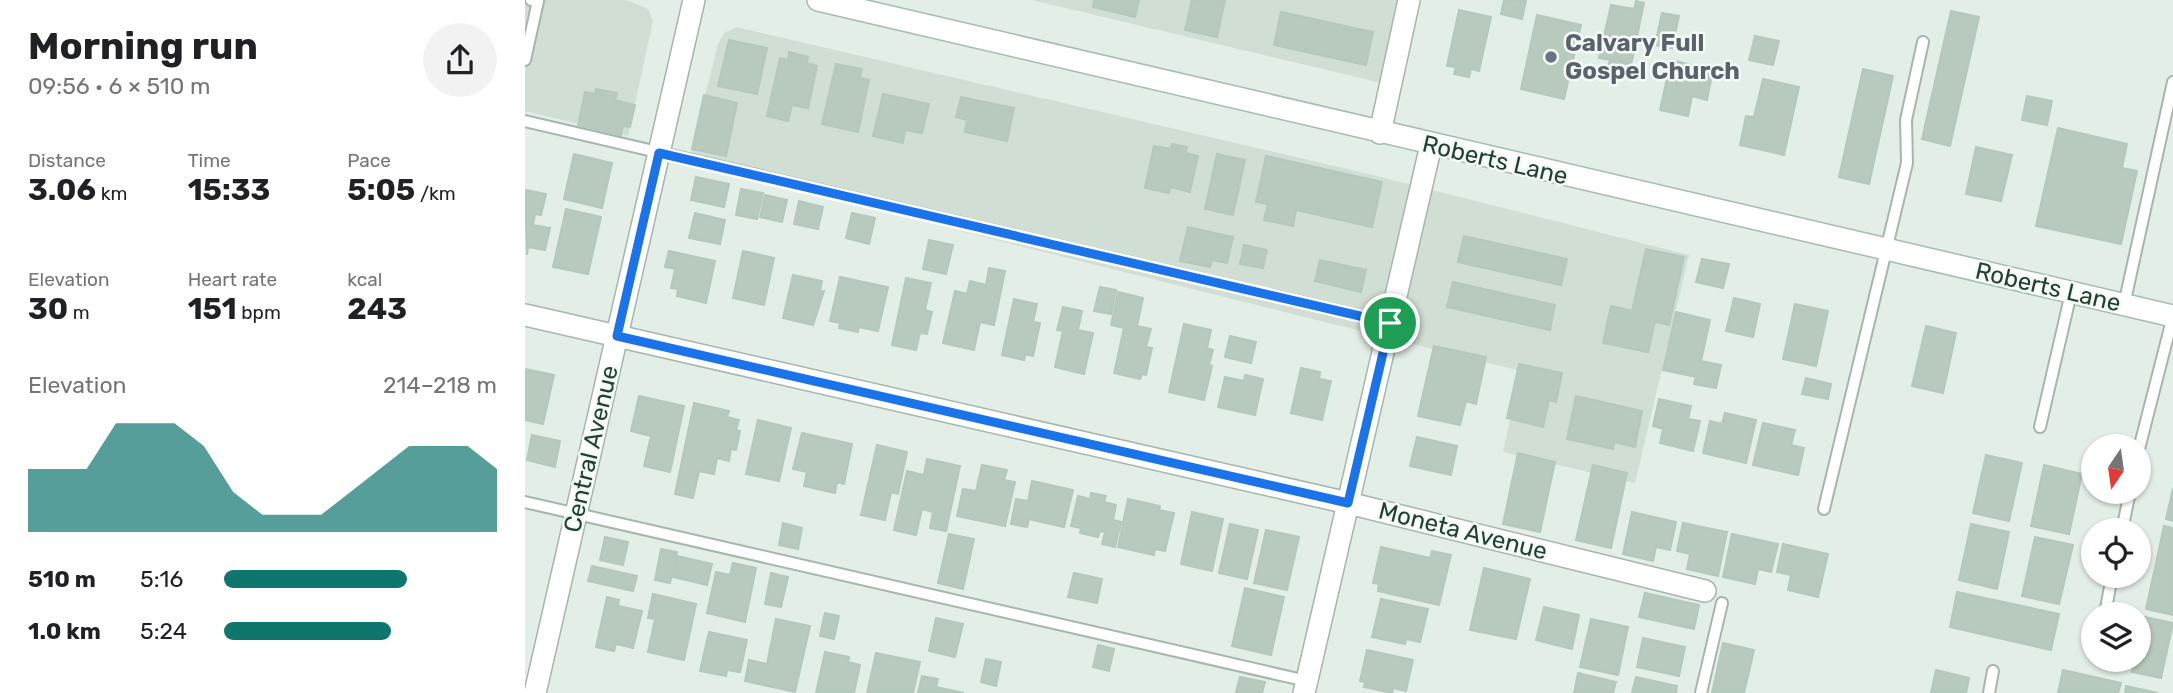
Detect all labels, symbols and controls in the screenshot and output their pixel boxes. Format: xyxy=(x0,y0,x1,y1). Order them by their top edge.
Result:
text: Morning run xyxy=(28,23,258,69)
button: share xyxy=(423,23,497,97)
place label: Calvary Full Gospel Church xyxy=(1565,29,1740,85)
marker: Calvary Full Gospel Church xyxy=(1543,49,1559,65)
text: 09:56 · 6 × 510 m xyxy=(28,72,210,100)
street label: Roberts Lane xyxy=(1420,130,1570,190)
text: Distance xyxy=(28,149,106,172)
text: Time xyxy=(188,149,231,172)
text: Pace xyxy=(347,149,391,172)
text: 3.06 xyxy=(28,172,96,208)
text: 15:33 xyxy=(188,172,270,208)
text: 5:05 xyxy=(347,172,415,208)
text: km xyxy=(96,182,127,205)
text: /km xyxy=(415,182,456,205)
street label: Roberts Lane xyxy=(1973,257,2123,317)
text: Elevation xyxy=(28,268,109,291)
text: Heart rate xyxy=(188,268,277,291)
text: kcal xyxy=(347,268,382,291)
text: 30 xyxy=(28,291,68,327)
text: 151 xyxy=(188,291,237,327)
text: 243 xyxy=(347,291,407,327)
pin xyxy=(1360,293,1420,353)
text: m xyxy=(68,301,90,324)
text: bpm xyxy=(237,301,281,324)
icon: arrive xyxy=(1371,304,1409,342)
street label: Central Avenue xyxy=(558,363,624,535)
text: Elevation xyxy=(28,371,127,399)
text: 214–218 m xyxy=(383,371,497,399)
north arrow xyxy=(2081,434,2151,504)
map controls xyxy=(2081,434,2151,672)
street label: Moneta Avenue xyxy=(1376,497,1550,565)
button: locate xyxy=(2081,518,2151,588)
text: 510 m xyxy=(28,565,96,593)
text: 5:16 xyxy=(140,565,183,593)
button: layers xyxy=(2081,602,2151,672)
text: 1.0 km xyxy=(28,617,101,645)
text: 5:24 xyxy=(140,617,187,645)

